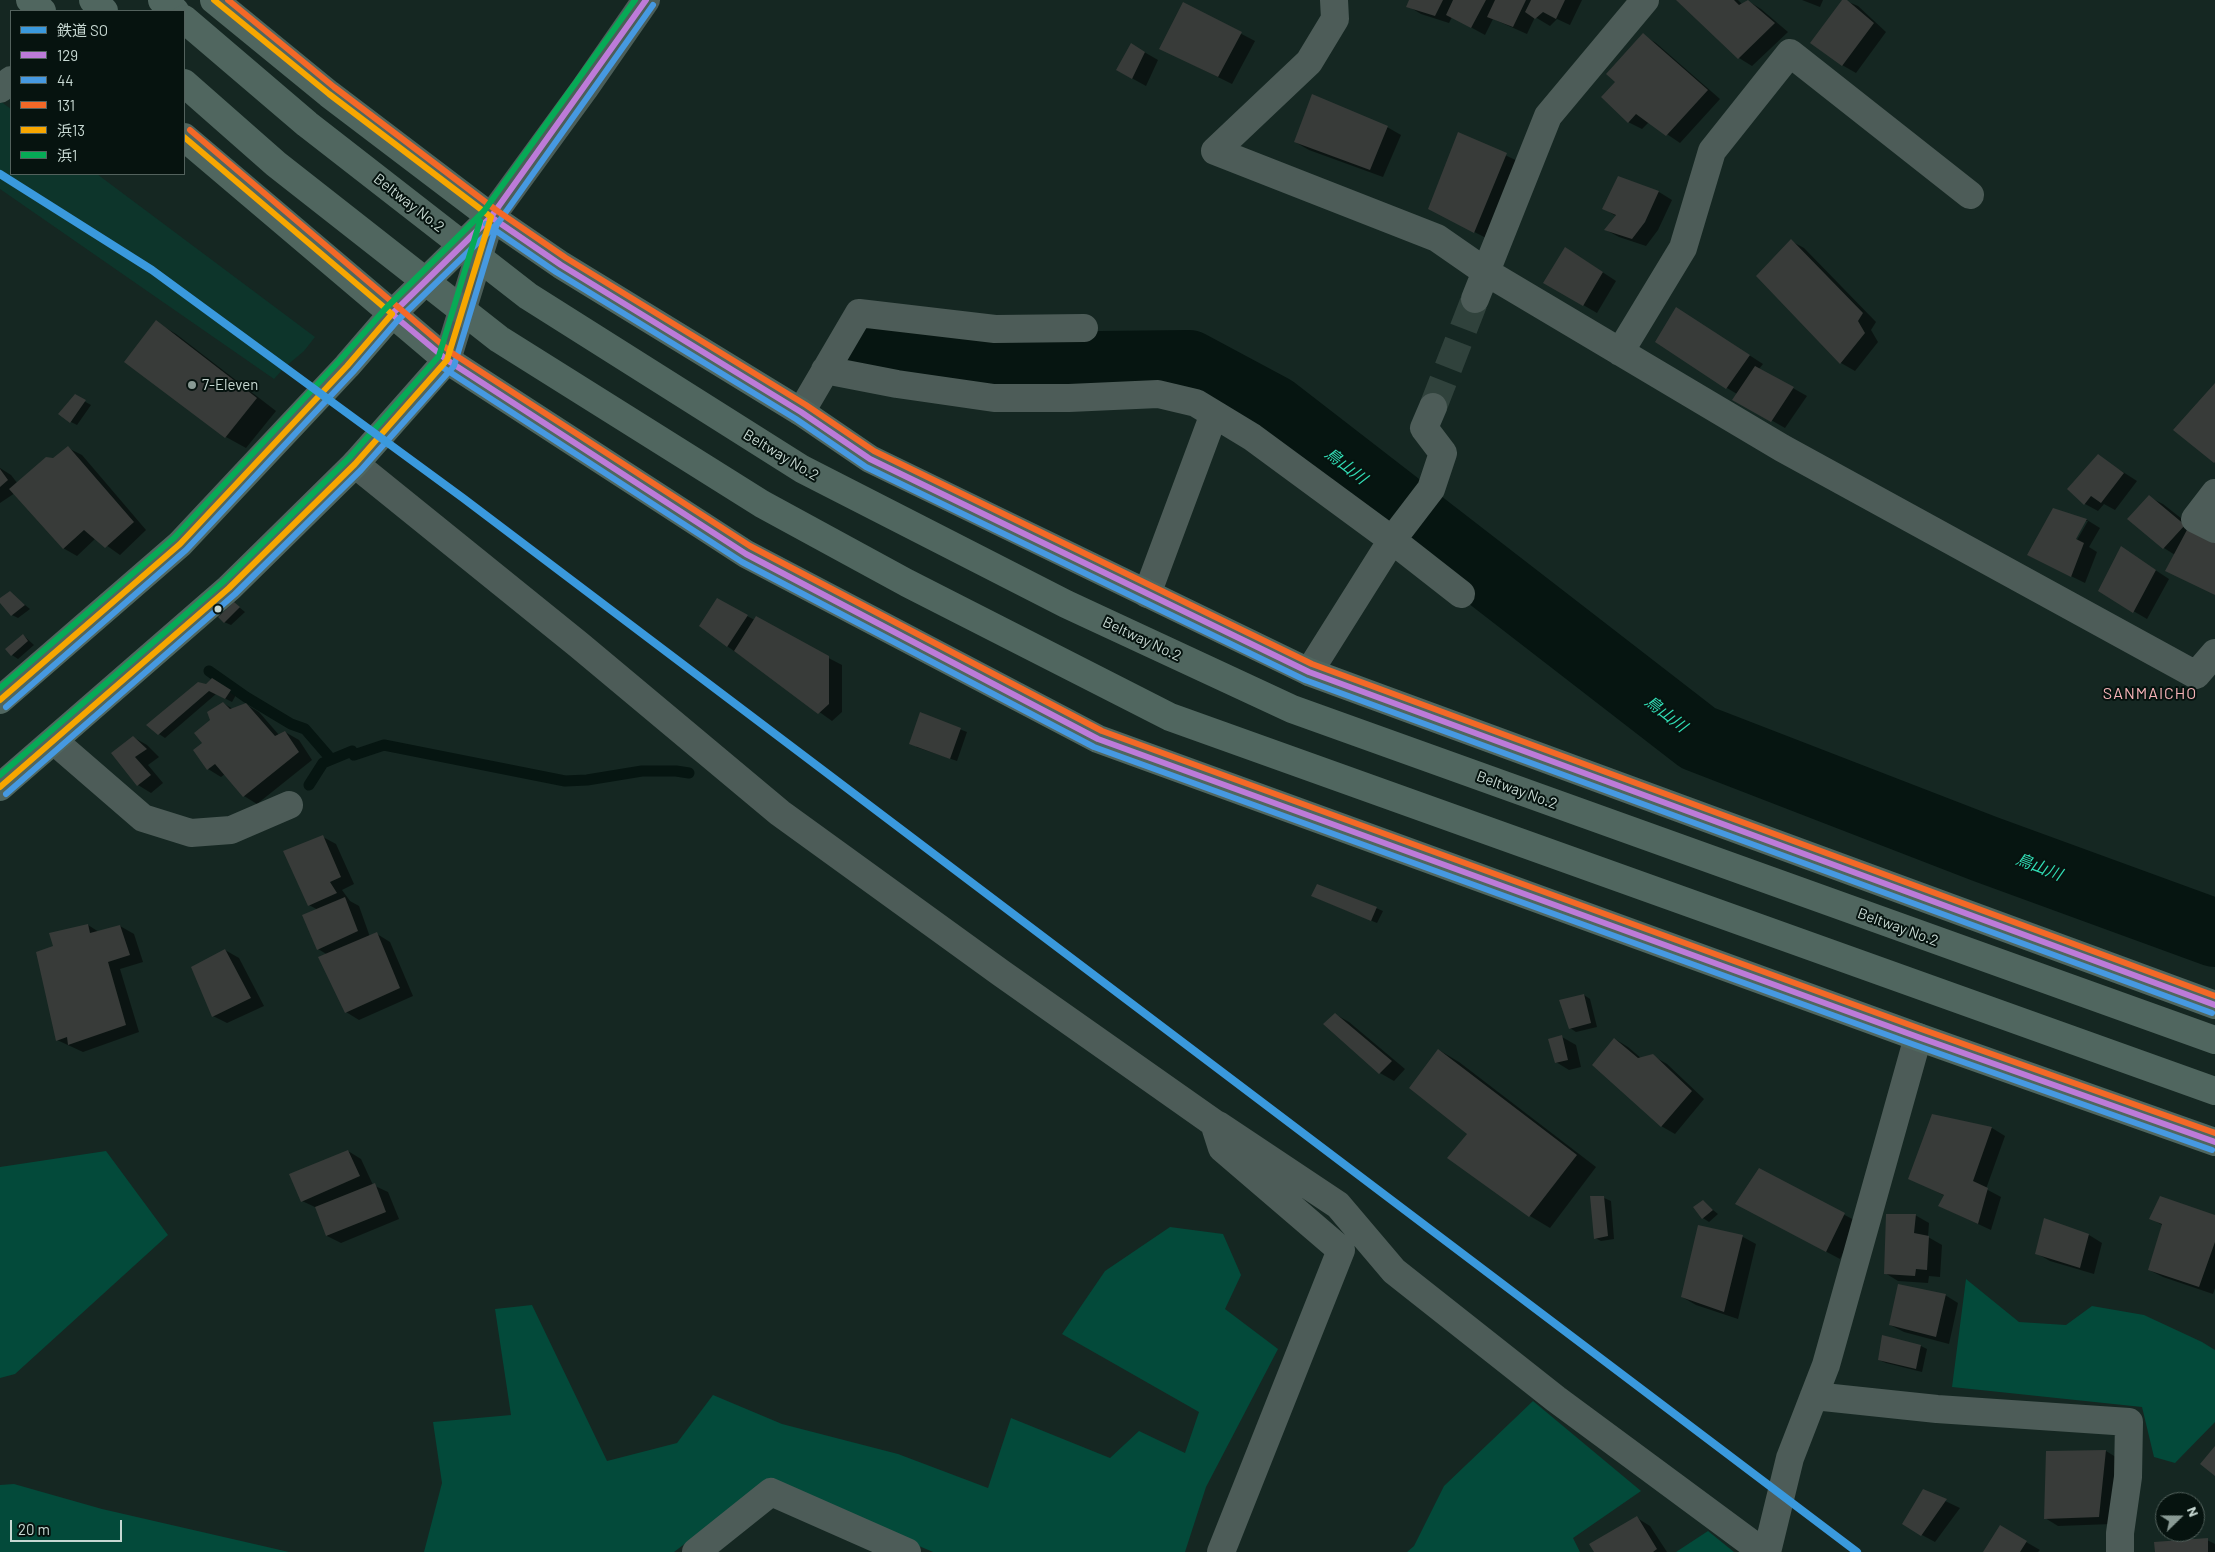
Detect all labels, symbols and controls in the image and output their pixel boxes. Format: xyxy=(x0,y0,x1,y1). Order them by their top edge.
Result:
legend xyxy=(10,10,185,175)
text: 鉄道 SO xyxy=(57,21,108,39)
text: 129 xyxy=(57,46,78,64)
text: 44 xyxy=(57,71,74,89)
text: 131 xyxy=(57,96,75,114)
text: 浜13 xyxy=(57,121,85,139)
text: 浜1 xyxy=(57,146,77,164)
street label: Beltway No.2 xyxy=(370,170,448,236)
place label: 7-Eleven xyxy=(202,376,258,394)
marker: 7-Eleven xyxy=(186,379,198,391)
street label: Beltway No.2 xyxy=(740,425,822,485)
water label: 鳥山川 xyxy=(1321,444,1371,488)
unlabelled marker xyxy=(213,604,223,614)
street label: Beltway No.2 xyxy=(1100,613,1184,665)
district label: SANMAICHO xyxy=(2102,684,2198,704)
water label: 鳥山川 xyxy=(1641,692,1691,736)
street label: Beltway No.2 xyxy=(1474,767,1560,813)
water label: 鳥山川 xyxy=(2013,849,2065,885)
street label: Beltway No.2 xyxy=(1855,904,1941,950)
north arrow xyxy=(2155,1492,2205,1542)
text: N xyxy=(2184,1504,2203,1519)
scale bar xyxy=(12,1510,125,1542)
text: 20 m xyxy=(18,1520,50,1538)

